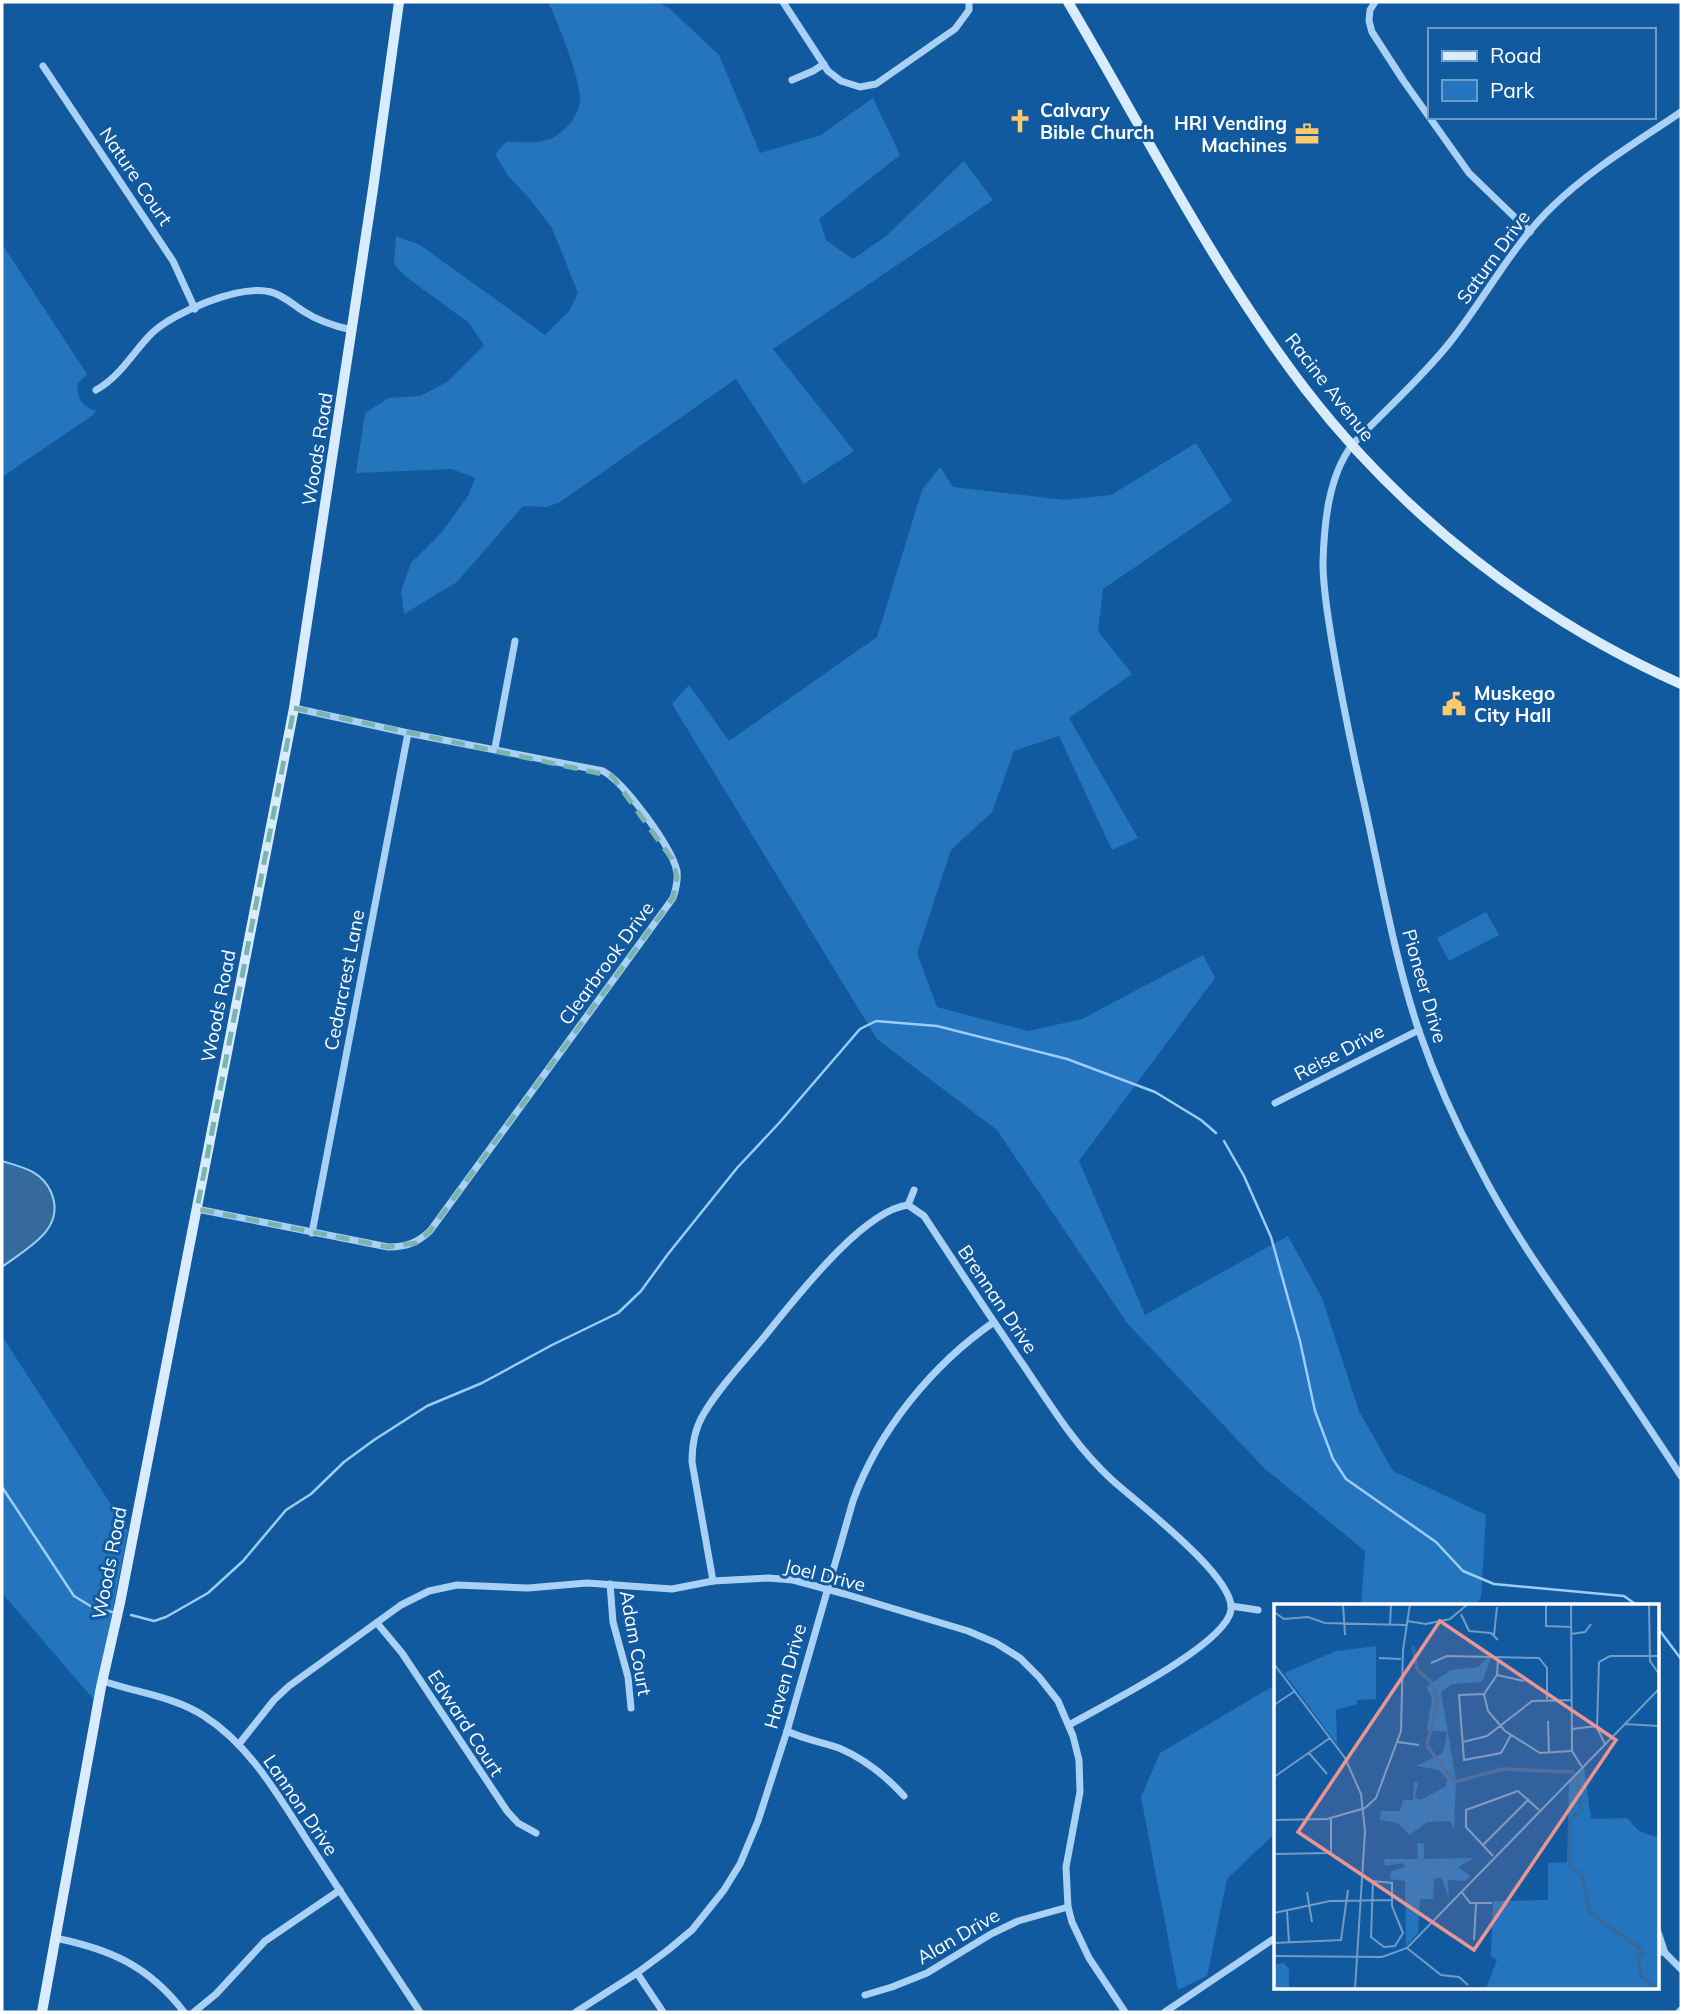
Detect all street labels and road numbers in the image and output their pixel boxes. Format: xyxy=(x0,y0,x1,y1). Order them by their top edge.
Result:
street label: Nature Court xyxy=(94,122,178,230)
street label: Saturn Drive xyxy=(1451,206,1535,308)
street label: Racine Avenue xyxy=(1280,328,1380,446)
street label: Woods Road xyxy=(296,391,338,507)
street label: Clearbrook Drive xyxy=(553,897,659,1029)
street label: Cedarcrest Lane xyxy=(319,908,369,1052)
street label: Pioneer Drive xyxy=(1397,926,1453,1046)
street label: Woods Road xyxy=(195,948,241,1064)
street label: Reise Drive xyxy=(1290,1018,1388,1086)
street label: Brennan Drive xyxy=(953,1240,1043,1358)
street label: Woods Road xyxy=(86,1505,132,1621)
street label: Joel Drive xyxy=(782,1553,868,1597)
street label: Adam Court xyxy=(615,1588,657,1698)
street label: Haven Drive xyxy=(759,1621,811,1731)
street label: Edward Court xyxy=(423,1665,509,1781)
street label: Lannon Drive xyxy=(258,1750,344,1860)
street label: Alan Drive xyxy=(912,1903,1004,1969)

